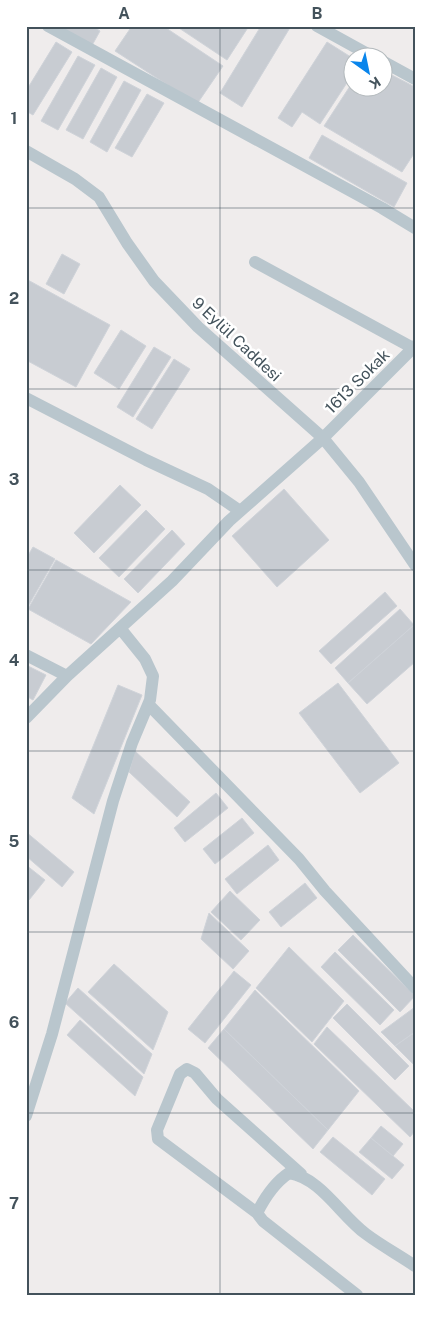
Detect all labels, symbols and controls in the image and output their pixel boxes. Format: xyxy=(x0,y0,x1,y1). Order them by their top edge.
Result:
text: A xyxy=(118,4,130,23)
text: B xyxy=(312,4,323,23)
north arrow xyxy=(344,48,394,98)
text: K xyxy=(367,73,384,92)
text: 1 xyxy=(11,109,17,128)
text: 2 xyxy=(9,289,19,308)
street label: 9 Eylül Caddesi xyxy=(188,293,285,385)
street label: 1613 Sokak xyxy=(321,345,394,418)
text: 3 xyxy=(9,470,19,489)
text: 4 xyxy=(9,651,20,670)
text: 5 xyxy=(9,832,20,851)
text: 6 xyxy=(9,1013,19,1032)
text: 7 xyxy=(9,1194,19,1213)

